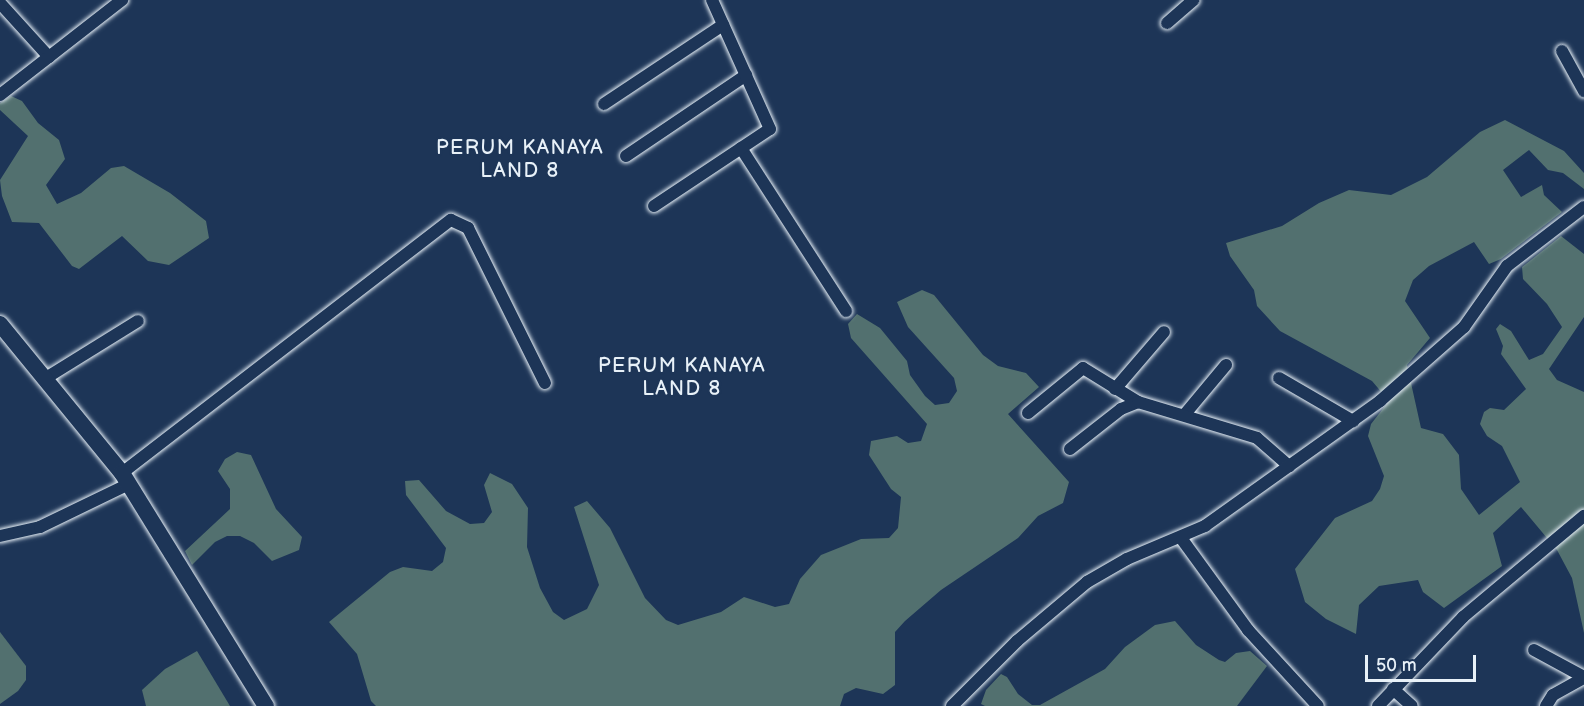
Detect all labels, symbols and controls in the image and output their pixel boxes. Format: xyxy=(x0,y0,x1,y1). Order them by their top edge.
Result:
district label: PERUM KANAYA LAND 8 xyxy=(436,137,604,184)
district label: PERUM KANAYA LAND 8 xyxy=(598,355,766,402)
scale bar xyxy=(1368,643,1479,681)
text: 50 m xyxy=(1376,655,1417,676)

